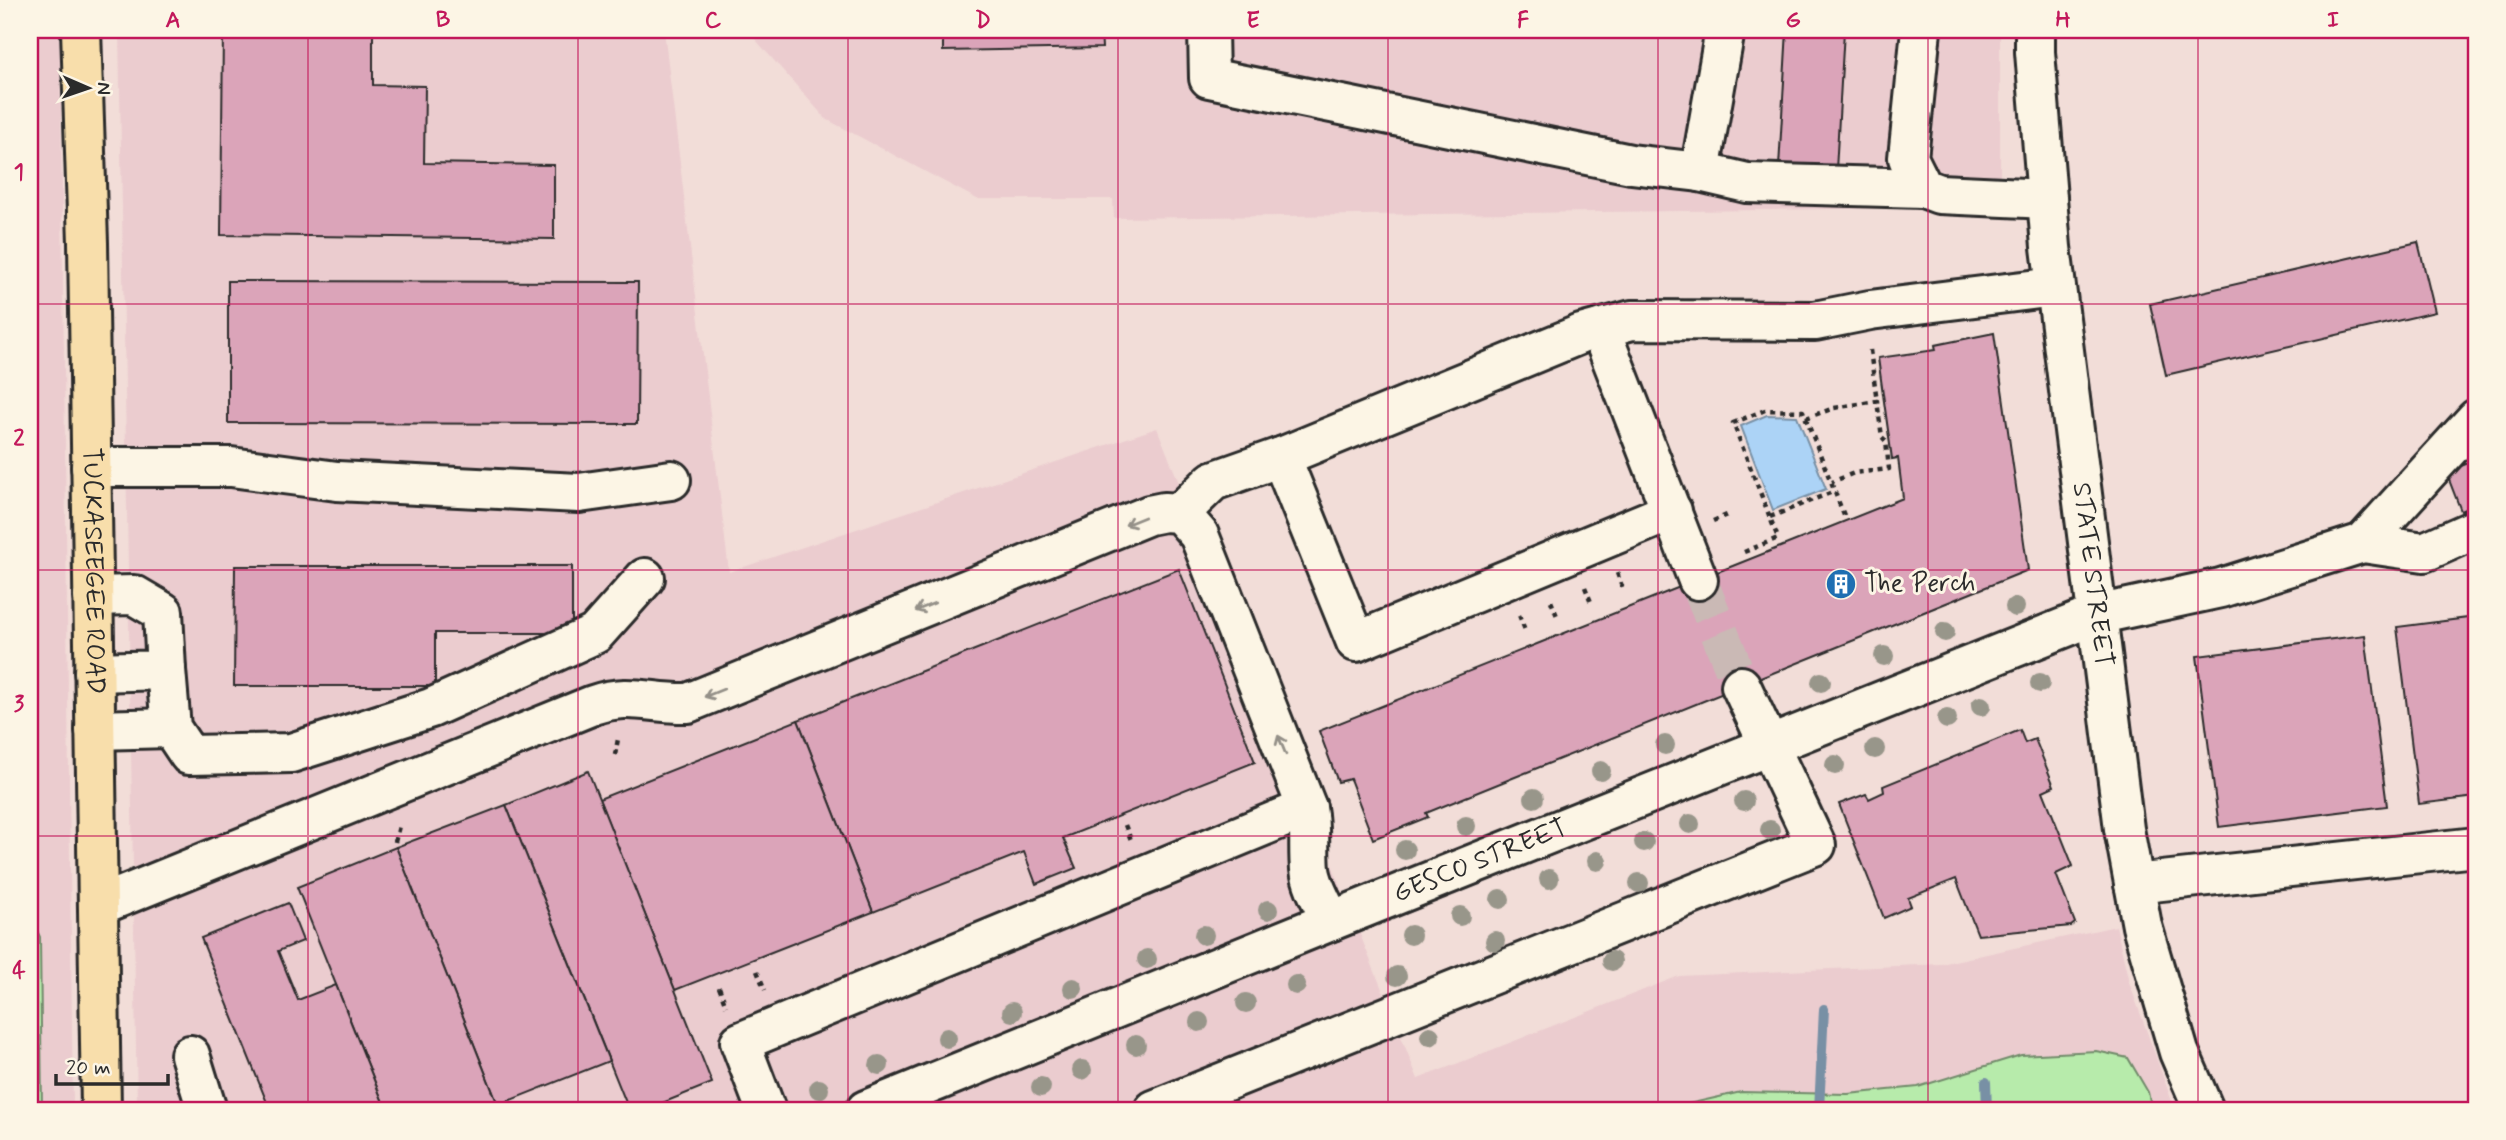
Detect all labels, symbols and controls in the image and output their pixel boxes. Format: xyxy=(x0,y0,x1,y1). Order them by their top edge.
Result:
text: A xyxy=(165,6,181,36)
text: B xyxy=(436,6,451,36)
text: C xyxy=(705,6,722,36)
text: D xyxy=(975,6,991,36)
text: E xyxy=(1246,6,1260,36)
text: F xyxy=(1517,6,1529,36)
text: G xyxy=(1785,6,1801,36)
text: H xyxy=(2055,6,2071,36)
text: I xyxy=(2327,6,2339,36)
north arrow xyxy=(52,52,122,122)
text: N xyxy=(91,82,116,95)
text: 1 xyxy=(14,158,24,188)
text: 2 xyxy=(13,424,25,454)
street label: TUCKASEEGEE ROAD xyxy=(74,447,112,695)
street label: STATE STREET xyxy=(2064,481,2121,669)
one-way arrow xyxy=(1125,515,1146,528)
building icon: The Perch xyxy=(1824,567,1858,601)
place label: The Perch xyxy=(1864,567,1976,601)
one-way arrow xyxy=(914,601,936,614)
one-way arrow xyxy=(704,688,725,701)
text: 3 xyxy=(14,690,25,720)
one-way arrow xyxy=(1275,735,1288,756)
street label: GESCO STREET xyxy=(1389,811,1572,911)
text: 4 xyxy=(12,956,26,986)
scale bar xyxy=(56,1042,168,1086)
text: 20 m xyxy=(66,1054,111,1082)

